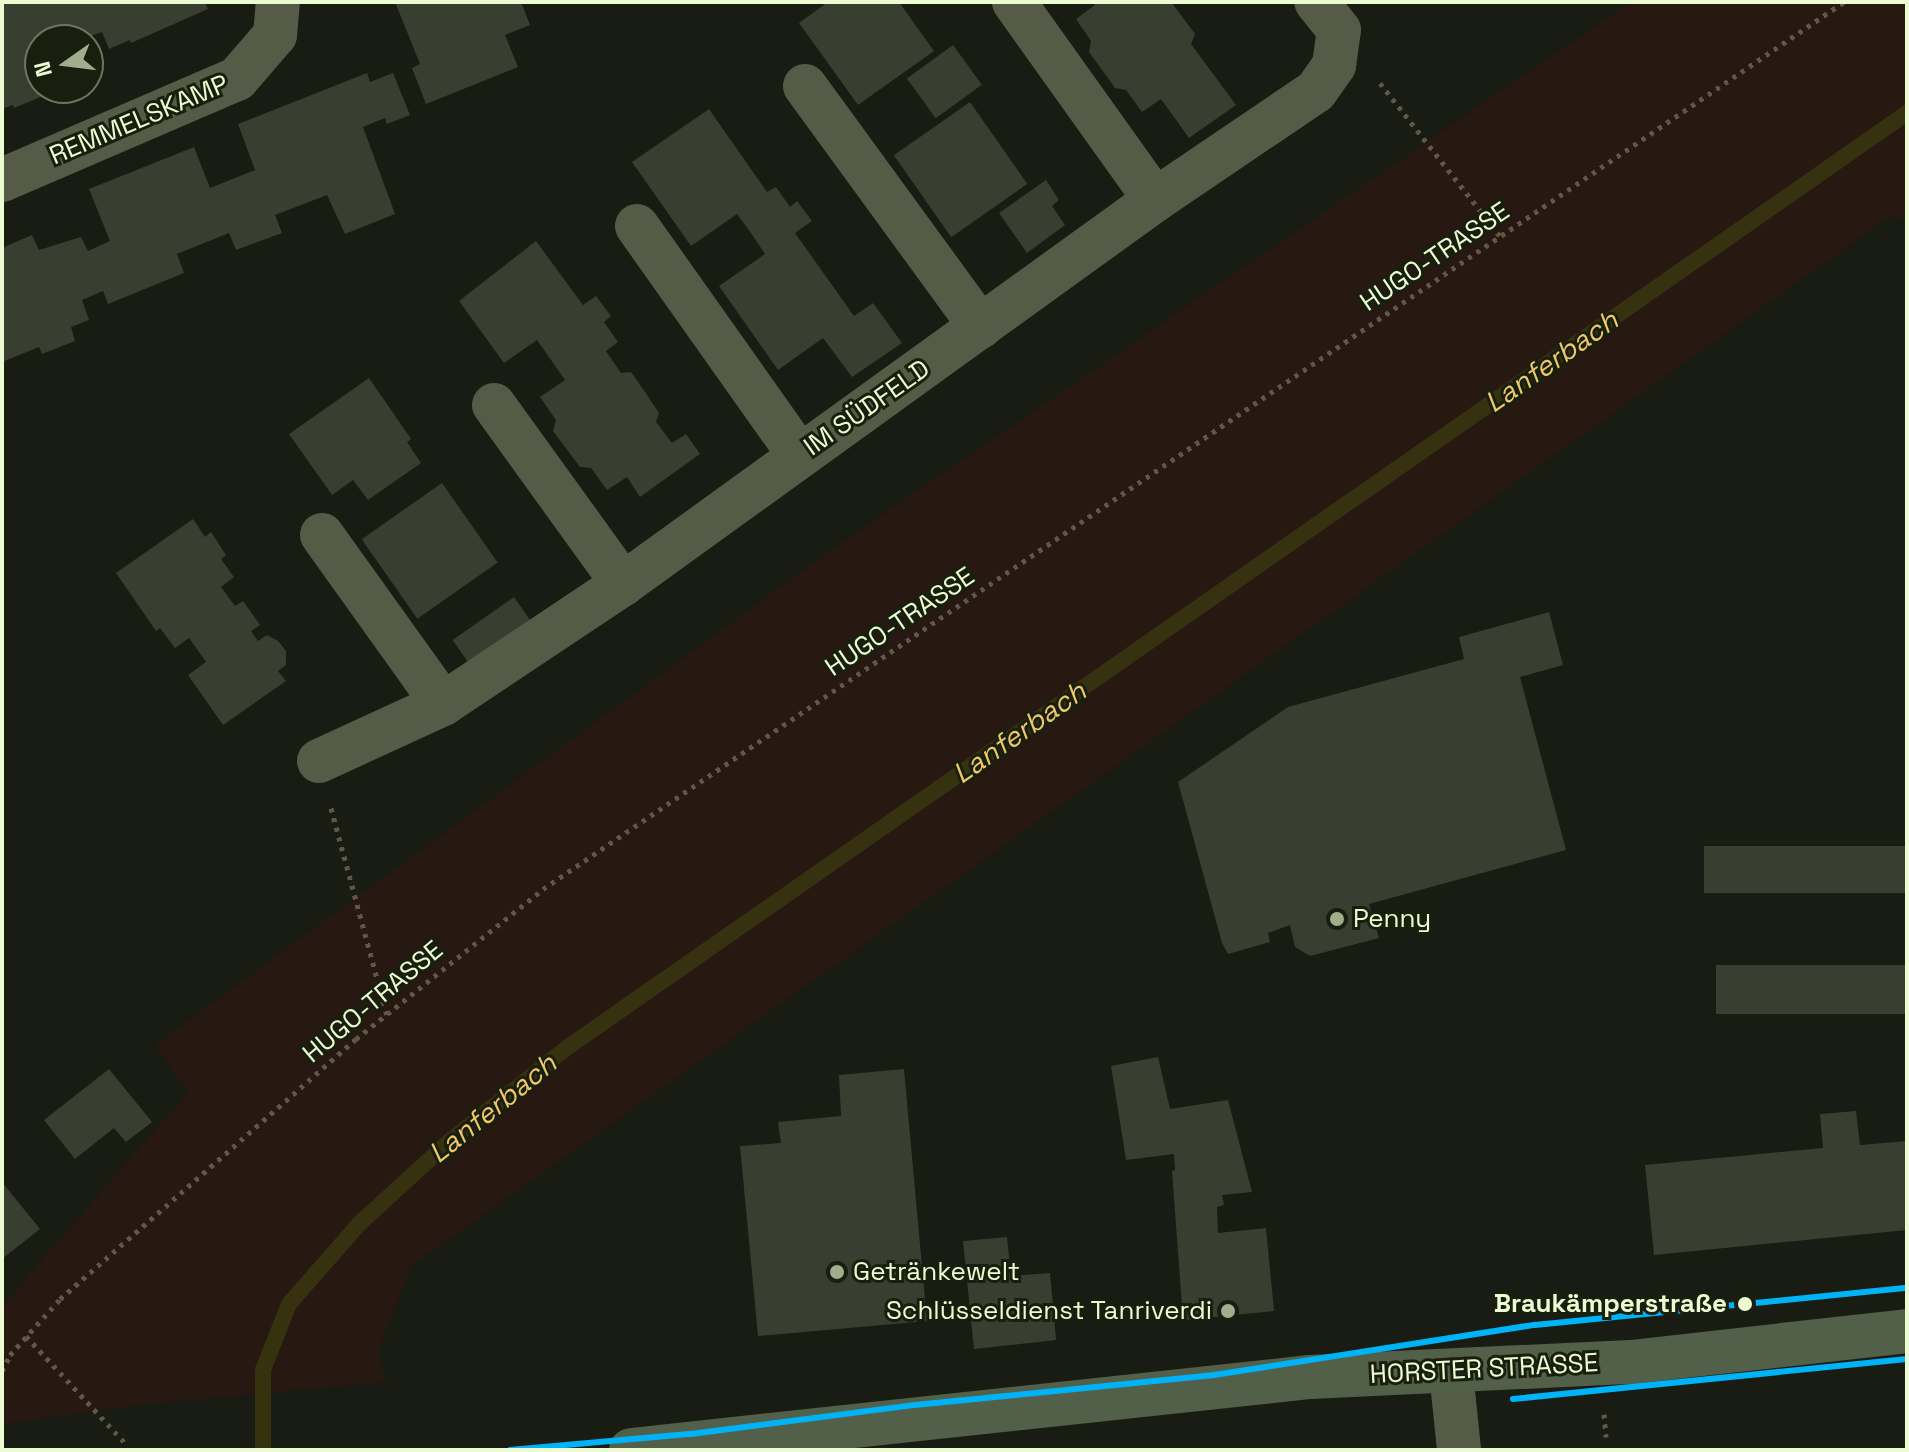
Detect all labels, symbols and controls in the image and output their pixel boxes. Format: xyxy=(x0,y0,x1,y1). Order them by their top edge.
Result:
north arrow xyxy=(24,24,104,104)
text: N xyxy=(27,59,58,80)
street label: REMMELSKAMP xyxy=(45,68,233,172)
street label: HUGO-TRASSE xyxy=(1355,196,1515,318)
water label: Lanferbach xyxy=(1478,303,1624,419)
street label: IM SÜDFELD xyxy=(798,353,936,463)
street label: HUGO-TRASSE xyxy=(820,561,980,683)
water label: Lanferbach xyxy=(946,674,1092,790)
place label: Penny xyxy=(1353,903,1431,935)
marker: Penny xyxy=(1328,910,1346,928)
street label: HUGO-TRASSE xyxy=(297,934,449,1070)
water label: Lanferbach xyxy=(421,1046,563,1170)
place label: Getränkewelt xyxy=(853,1256,1020,1288)
marker: Getränkewelt xyxy=(828,1263,846,1281)
place label: Braukämperstraße xyxy=(1494,1288,1727,1320)
marker: Braukämperstraße xyxy=(1734,1293,1756,1315)
place label: Schlüsseldienst Tanriverdi xyxy=(885,1295,1212,1327)
marker: Schlüsseldienst Tanriverdi xyxy=(1219,1302,1237,1320)
street label: HORSTER STRASSE xyxy=(1369,1347,1599,1391)

